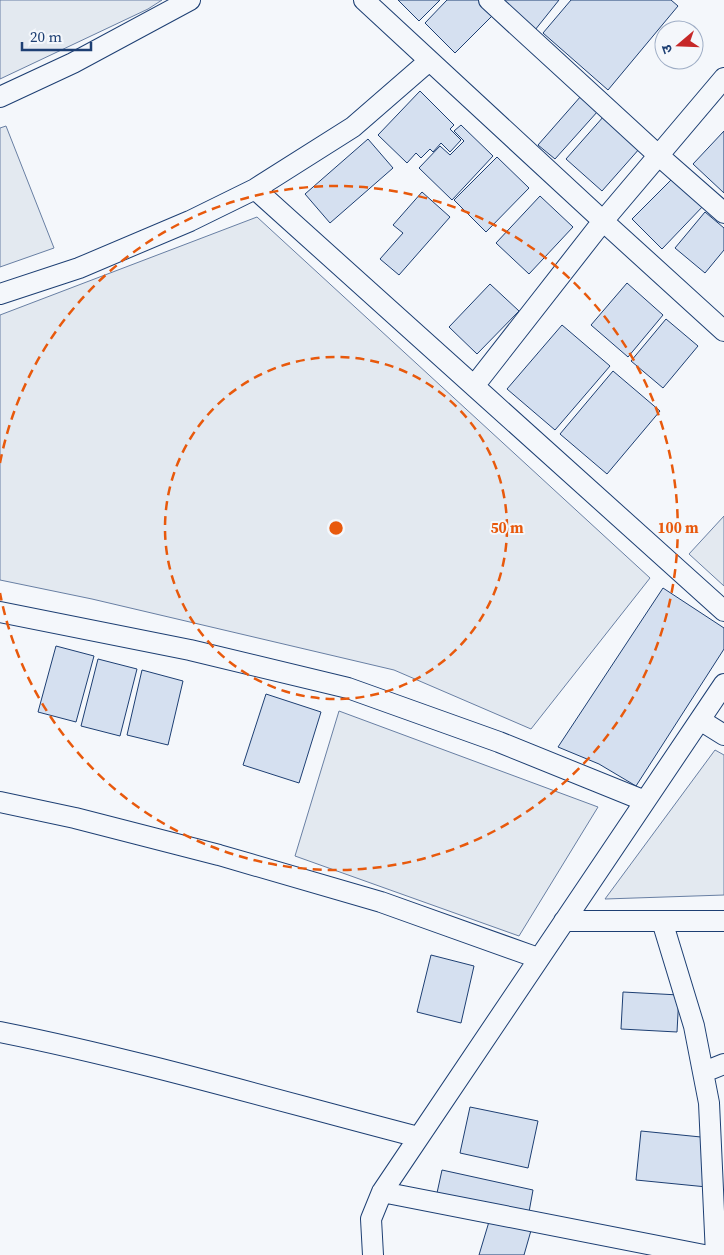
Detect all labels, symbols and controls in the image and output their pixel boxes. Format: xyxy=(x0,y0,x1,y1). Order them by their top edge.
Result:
scale bar xyxy=(22,20,91,52)
north arrow xyxy=(654,20,704,70)
text: 20 m xyxy=(30,26,62,47)
text: उ xyxy=(656,41,677,56)
text: 50 m xyxy=(490,517,524,538)
text: 100 m xyxy=(657,517,699,538)
centre of rings xyxy=(327,519,345,537)

